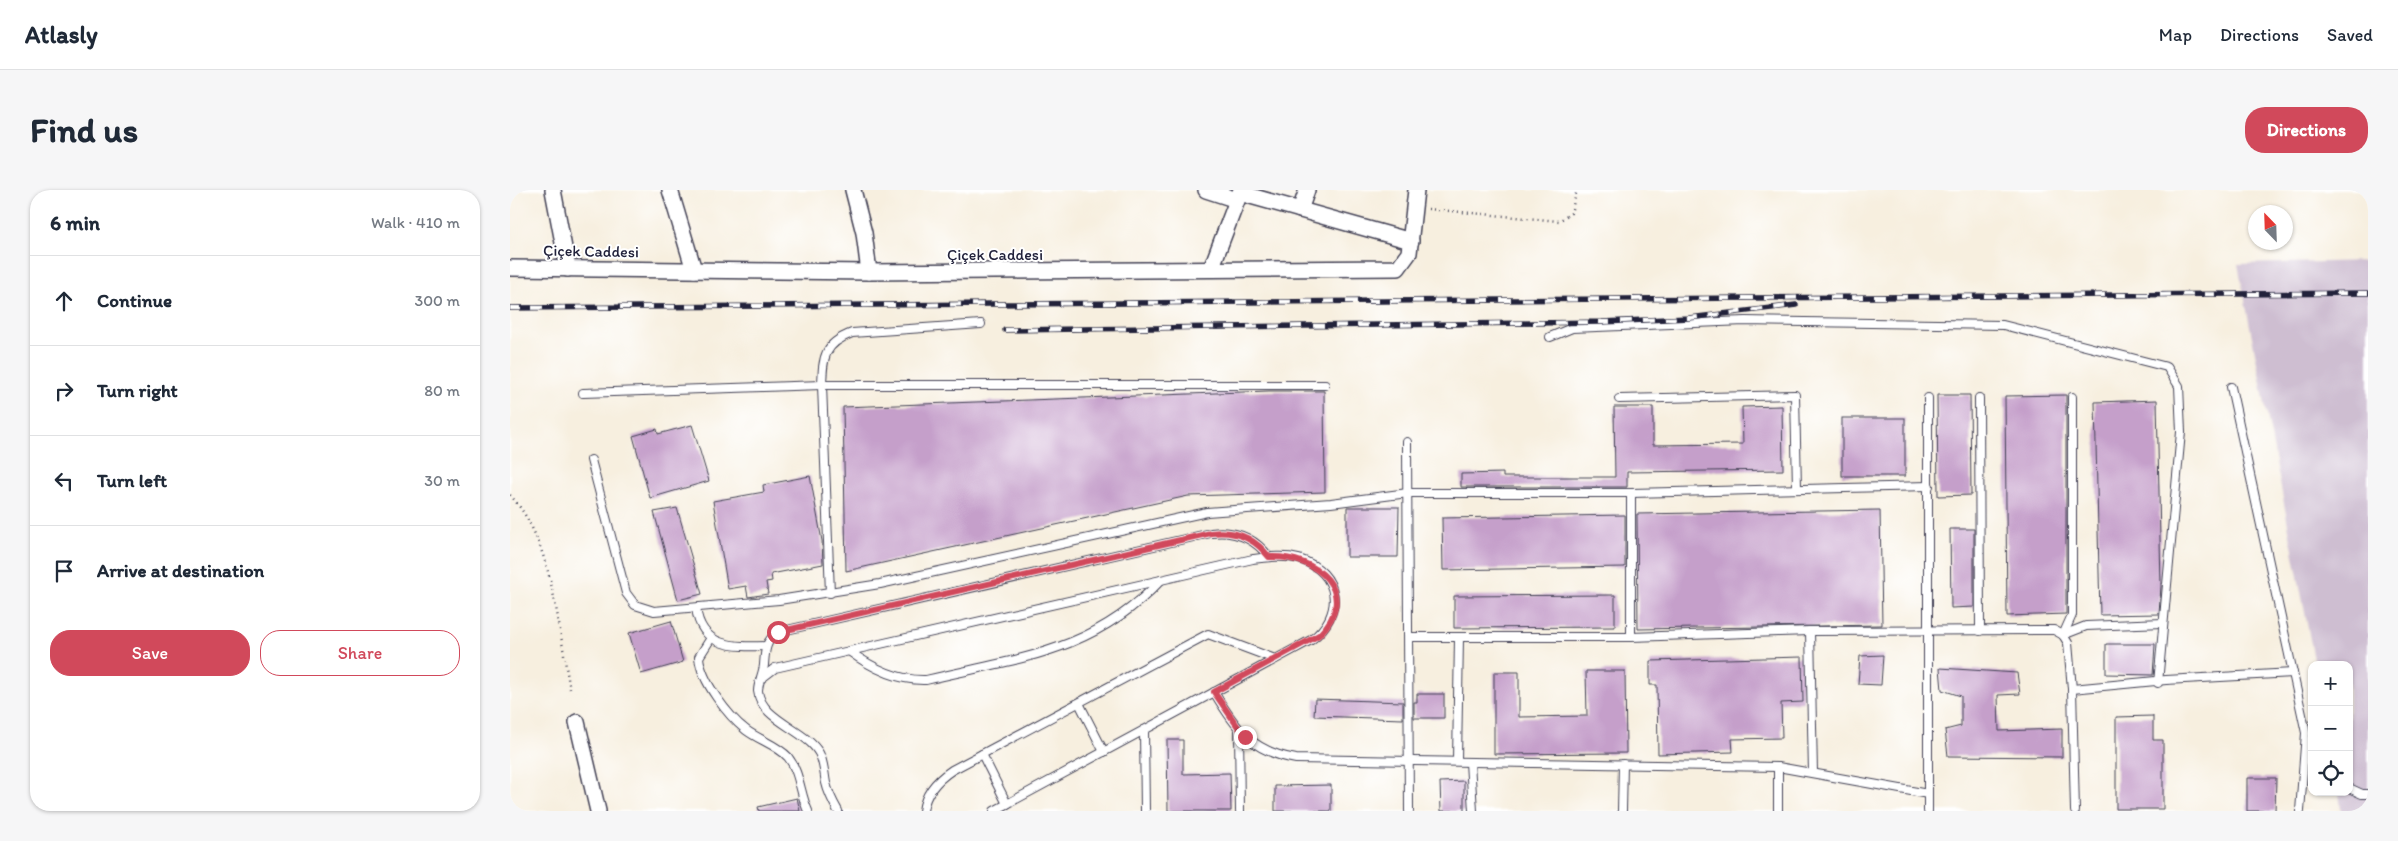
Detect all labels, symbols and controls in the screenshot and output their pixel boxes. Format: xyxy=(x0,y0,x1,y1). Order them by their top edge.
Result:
text: Atlasly xyxy=(25,20,98,49)
text: Map xyxy=(2159,24,2192,46)
text: Directions xyxy=(2220,24,2299,46)
text: Saved xyxy=(2327,24,2373,46)
button: Directions xyxy=(2245,107,2368,153)
text: Find us xyxy=(30,109,138,151)
north arrow xyxy=(2248,205,2293,250)
text: 6 min xyxy=(50,210,100,235)
text: Walk · 410 m xyxy=(371,213,460,232)
street label: Çiçek Caddesi xyxy=(543,241,639,261)
street label: Çiçek Caddesi xyxy=(947,245,1043,264)
icon: ahead xyxy=(50,287,78,315)
text: Continue xyxy=(97,289,172,312)
text: 300 m xyxy=(415,291,460,310)
icon: right xyxy=(50,377,78,405)
text: Turn right xyxy=(97,379,178,402)
text: 80 m xyxy=(424,381,460,400)
icon: left xyxy=(50,467,78,495)
text: Turn left xyxy=(97,469,167,492)
text: 30 m xyxy=(424,471,460,490)
icon: arrive xyxy=(50,557,78,585)
text: Arrive at destination xyxy=(97,559,264,582)
route start xyxy=(767,621,790,644)
button: Save xyxy=(50,630,250,676)
button: Share xyxy=(260,630,460,676)
map controls xyxy=(2308,661,2353,796)
button: + xyxy=(2308,661,2353,706)
button: − xyxy=(2308,706,2353,751)
route end xyxy=(1234,726,1257,749)
button: locate xyxy=(2308,751,2353,796)

